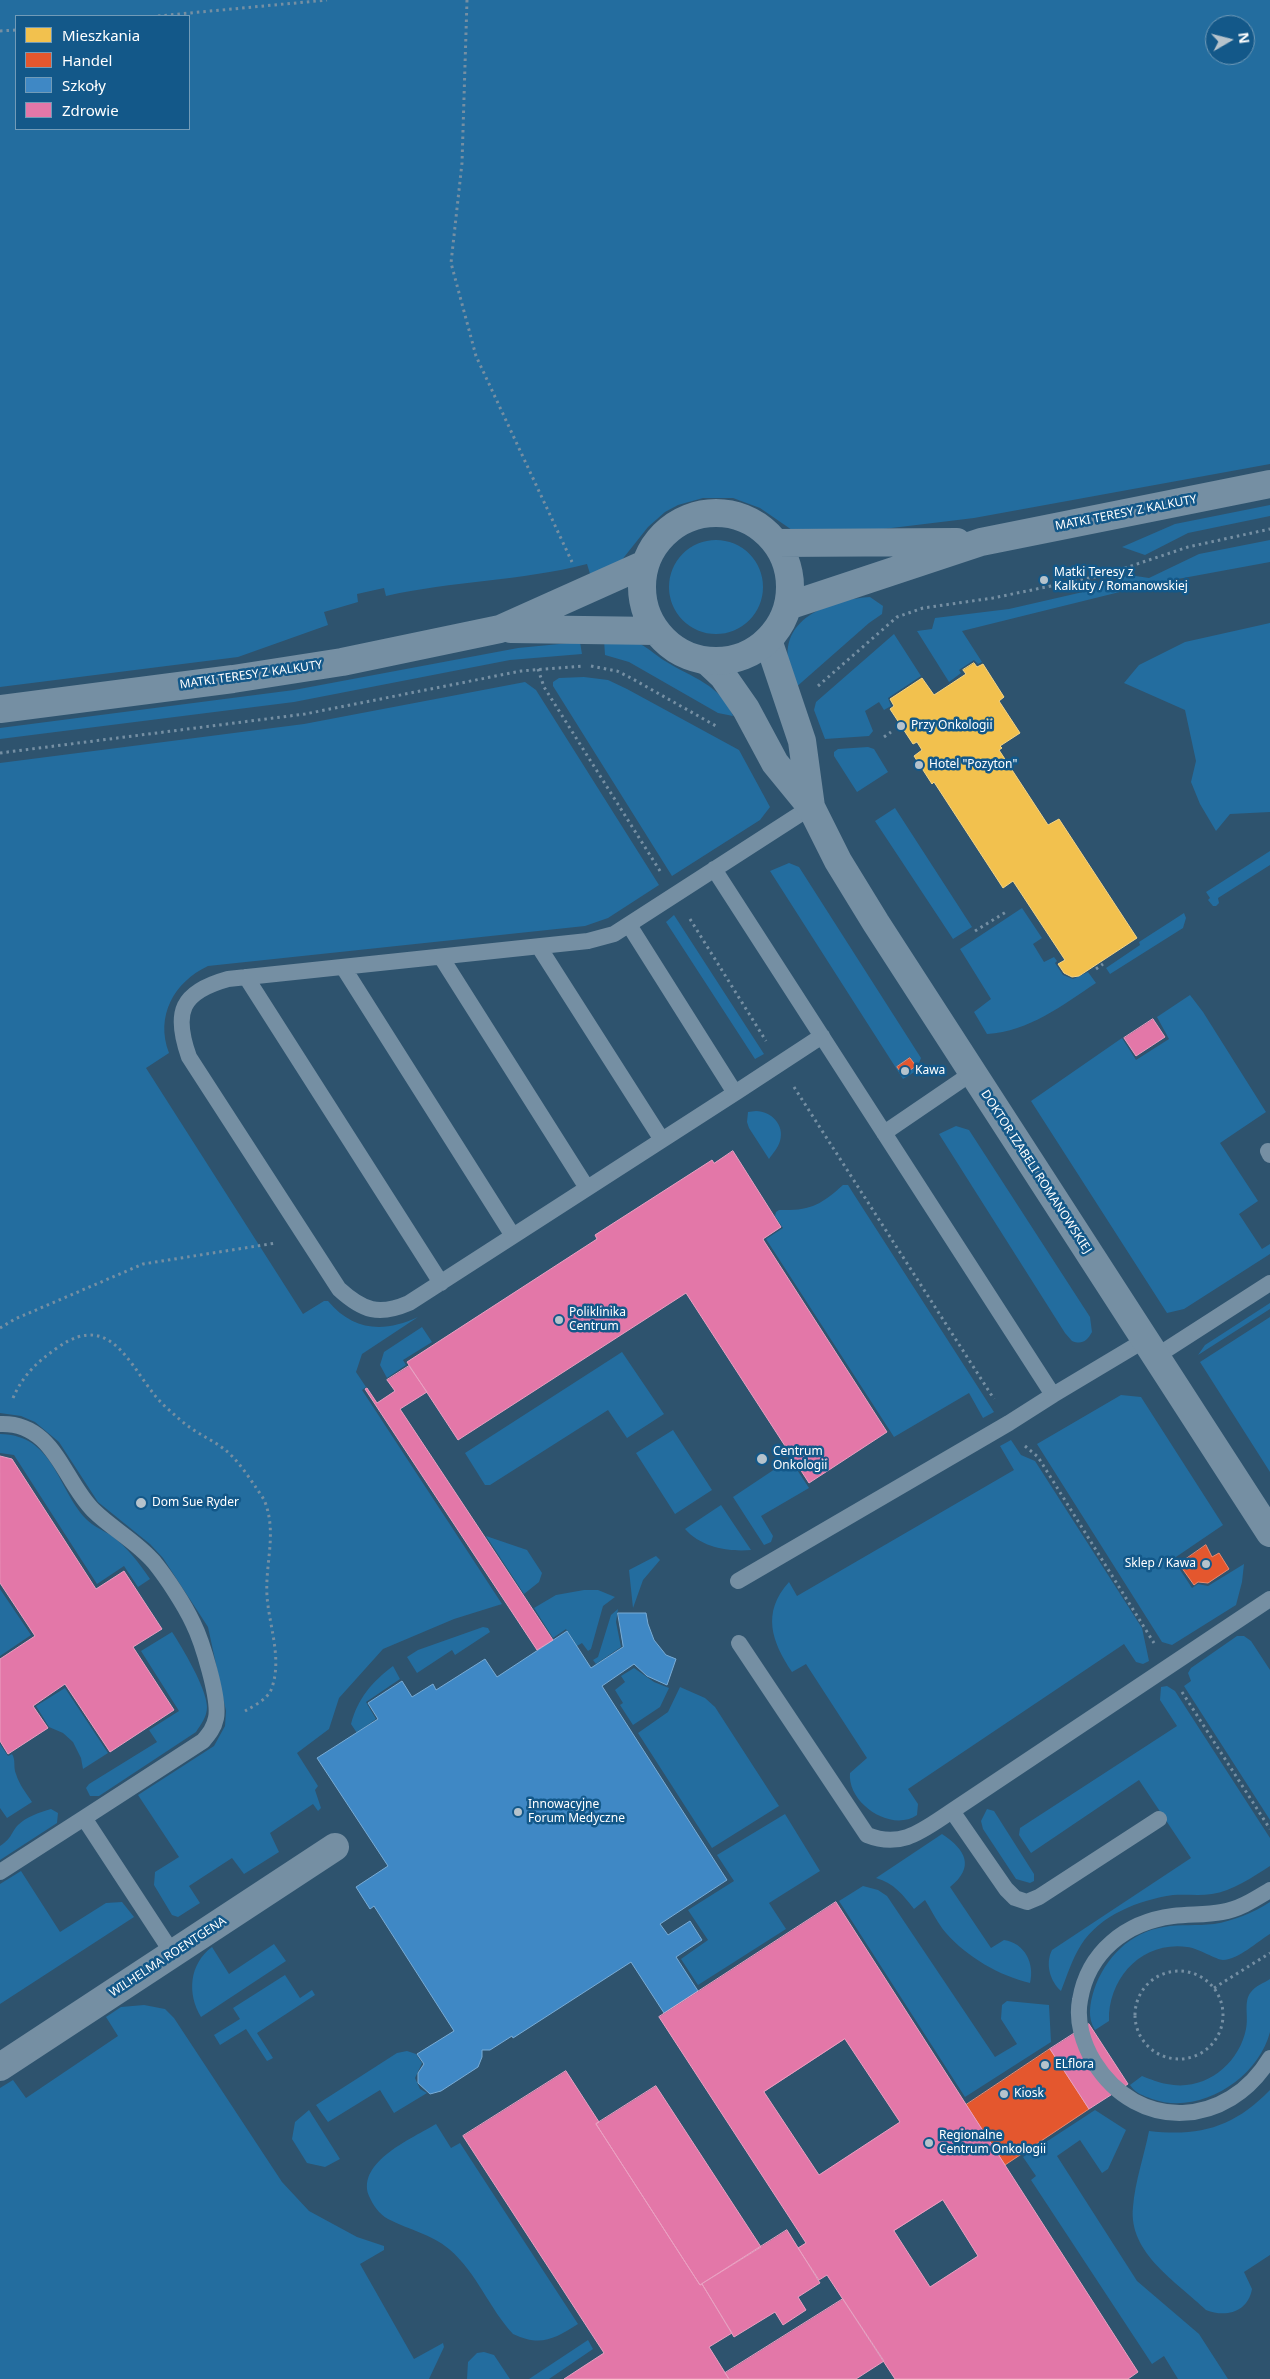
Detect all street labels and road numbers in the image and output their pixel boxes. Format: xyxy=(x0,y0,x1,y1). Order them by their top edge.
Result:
street label: MATKI TERESY Z KALKUTY xyxy=(1054,492,1198,534)
street label: MATKI TERESY Z KALKUTY xyxy=(179,658,323,692)
street label: DOKTOR IZABELI ROMANOWSKIEJ xyxy=(978,1087,1094,1257)
street label: WILHELMA ROENTGENA xyxy=(107,1914,229,2000)

